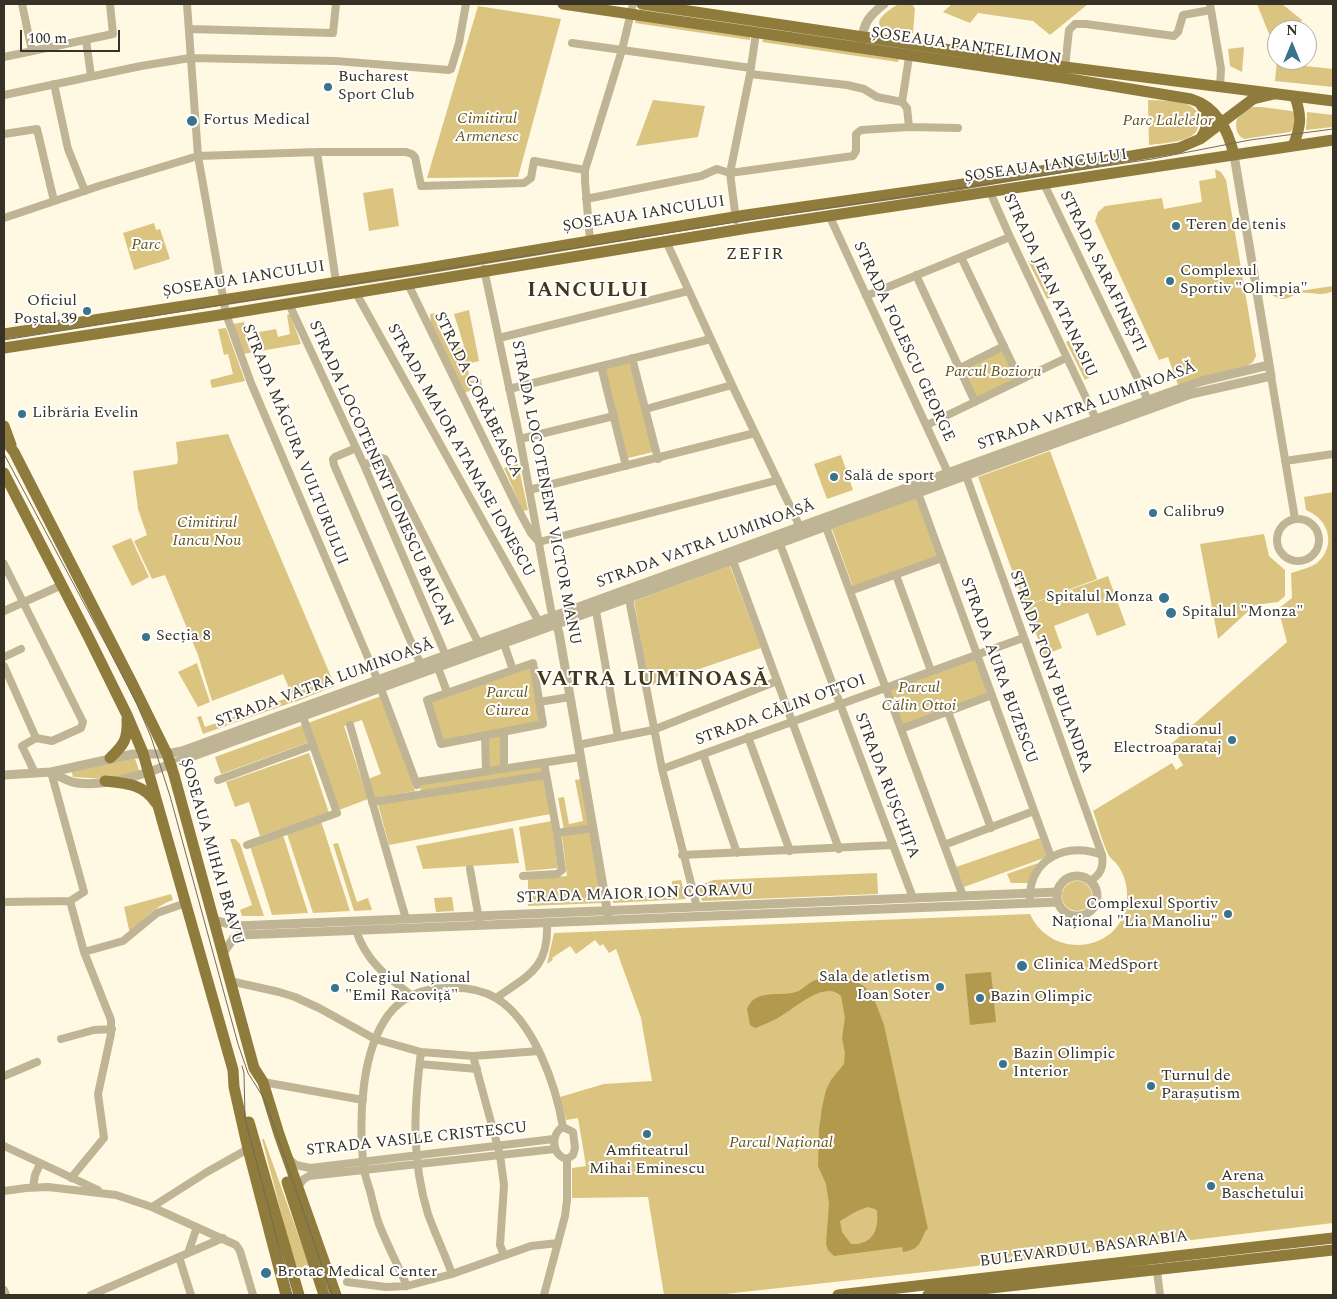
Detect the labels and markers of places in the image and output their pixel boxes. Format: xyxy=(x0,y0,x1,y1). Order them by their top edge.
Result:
place label: Bucharest Sport Club xyxy=(338,68,415,106)
marker: Bucharest Sport Club xyxy=(322,81,334,93)
place label: Fortus Medical xyxy=(203,111,310,131)
marker: Fortus Medical xyxy=(185,114,199,128)
place label: Teren de tenis xyxy=(1186,216,1286,236)
marker: Teren de tenis xyxy=(1170,220,1182,232)
place label: Complexul Sportiv "Olimpia" xyxy=(1180,262,1308,300)
marker: Complexul Sportiv "Olimpia" xyxy=(1164,275,1176,287)
place label: Oficiul Poștal 39 xyxy=(14,292,77,330)
marker: Oficiul Poștal 39 xyxy=(81,305,93,317)
place label: Librăria Evelin xyxy=(32,404,138,424)
marker: Librăria Evelin xyxy=(16,408,28,420)
place label: Sală de sport xyxy=(844,467,934,487)
marker: Sală de sport xyxy=(828,471,840,483)
place label: Calibru9 xyxy=(1163,503,1224,523)
marker: Calibru9 xyxy=(1147,507,1159,519)
place label: Spitalul Monza xyxy=(1046,588,1153,608)
marker: Spitalul Monza xyxy=(1157,591,1171,605)
place label: Spitalul "Monza" xyxy=(1182,603,1304,623)
marker: Spitalul "Monza" xyxy=(1164,606,1178,620)
place label: Secția 8 xyxy=(156,627,211,647)
marker: Secția 8 xyxy=(140,631,152,643)
place label: Stadionul Electroaparataj xyxy=(1113,721,1222,759)
marker: Stadionul Electroaparataj xyxy=(1226,734,1238,746)
place label: Complexul Sportiv Național "Lia Manoliu" xyxy=(1051,895,1218,933)
marker: Complexul Sportiv Național "Lia Manoliu" xyxy=(1222,908,1234,920)
place label: Clinica MedSport xyxy=(1033,956,1158,976)
marker: Clinica MedSport xyxy=(1015,959,1029,973)
place label: Sala de atletism Ioan Soter xyxy=(819,968,930,1006)
place label: Colegiul Național "Emil Racoviță" xyxy=(345,969,471,1007)
marker: Sala de atletism Ioan Soter xyxy=(934,981,946,993)
marker: Colegiul Național "Emil Racoviță" xyxy=(329,982,341,994)
place label: Bazin Olimpic xyxy=(990,988,1092,1008)
marker: Bazin Olimpic xyxy=(974,992,986,1004)
place label: Bazin Olimpic Interior xyxy=(1013,1045,1115,1083)
marker: Bazin Olimpic Interior xyxy=(997,1058,1009,1070)
place label: Turnul de Parașutism xyxy=(1161,1067,1240,1105)
marker: Turnul de Parașutism xyxy=(1145,1080,1157,1092)
marker: Amfiteatrul Mihai Eminescu xyxy=(641,1128,653,1140)
place label: Amfiteatrul Mihai Eminescu xyxy=(589,1142,705,1180)
place label: Arena Baschetului xyxy=(1221,1167,1304,1205)
marker: Arena Baschetului xyxy=(1205,1180,1217,1192)
place label: Brotac Medical Center xyxy=(277,1263,437,1283)
marker: Brotac Medical Center xyxy=(259,1266,273,1280)

